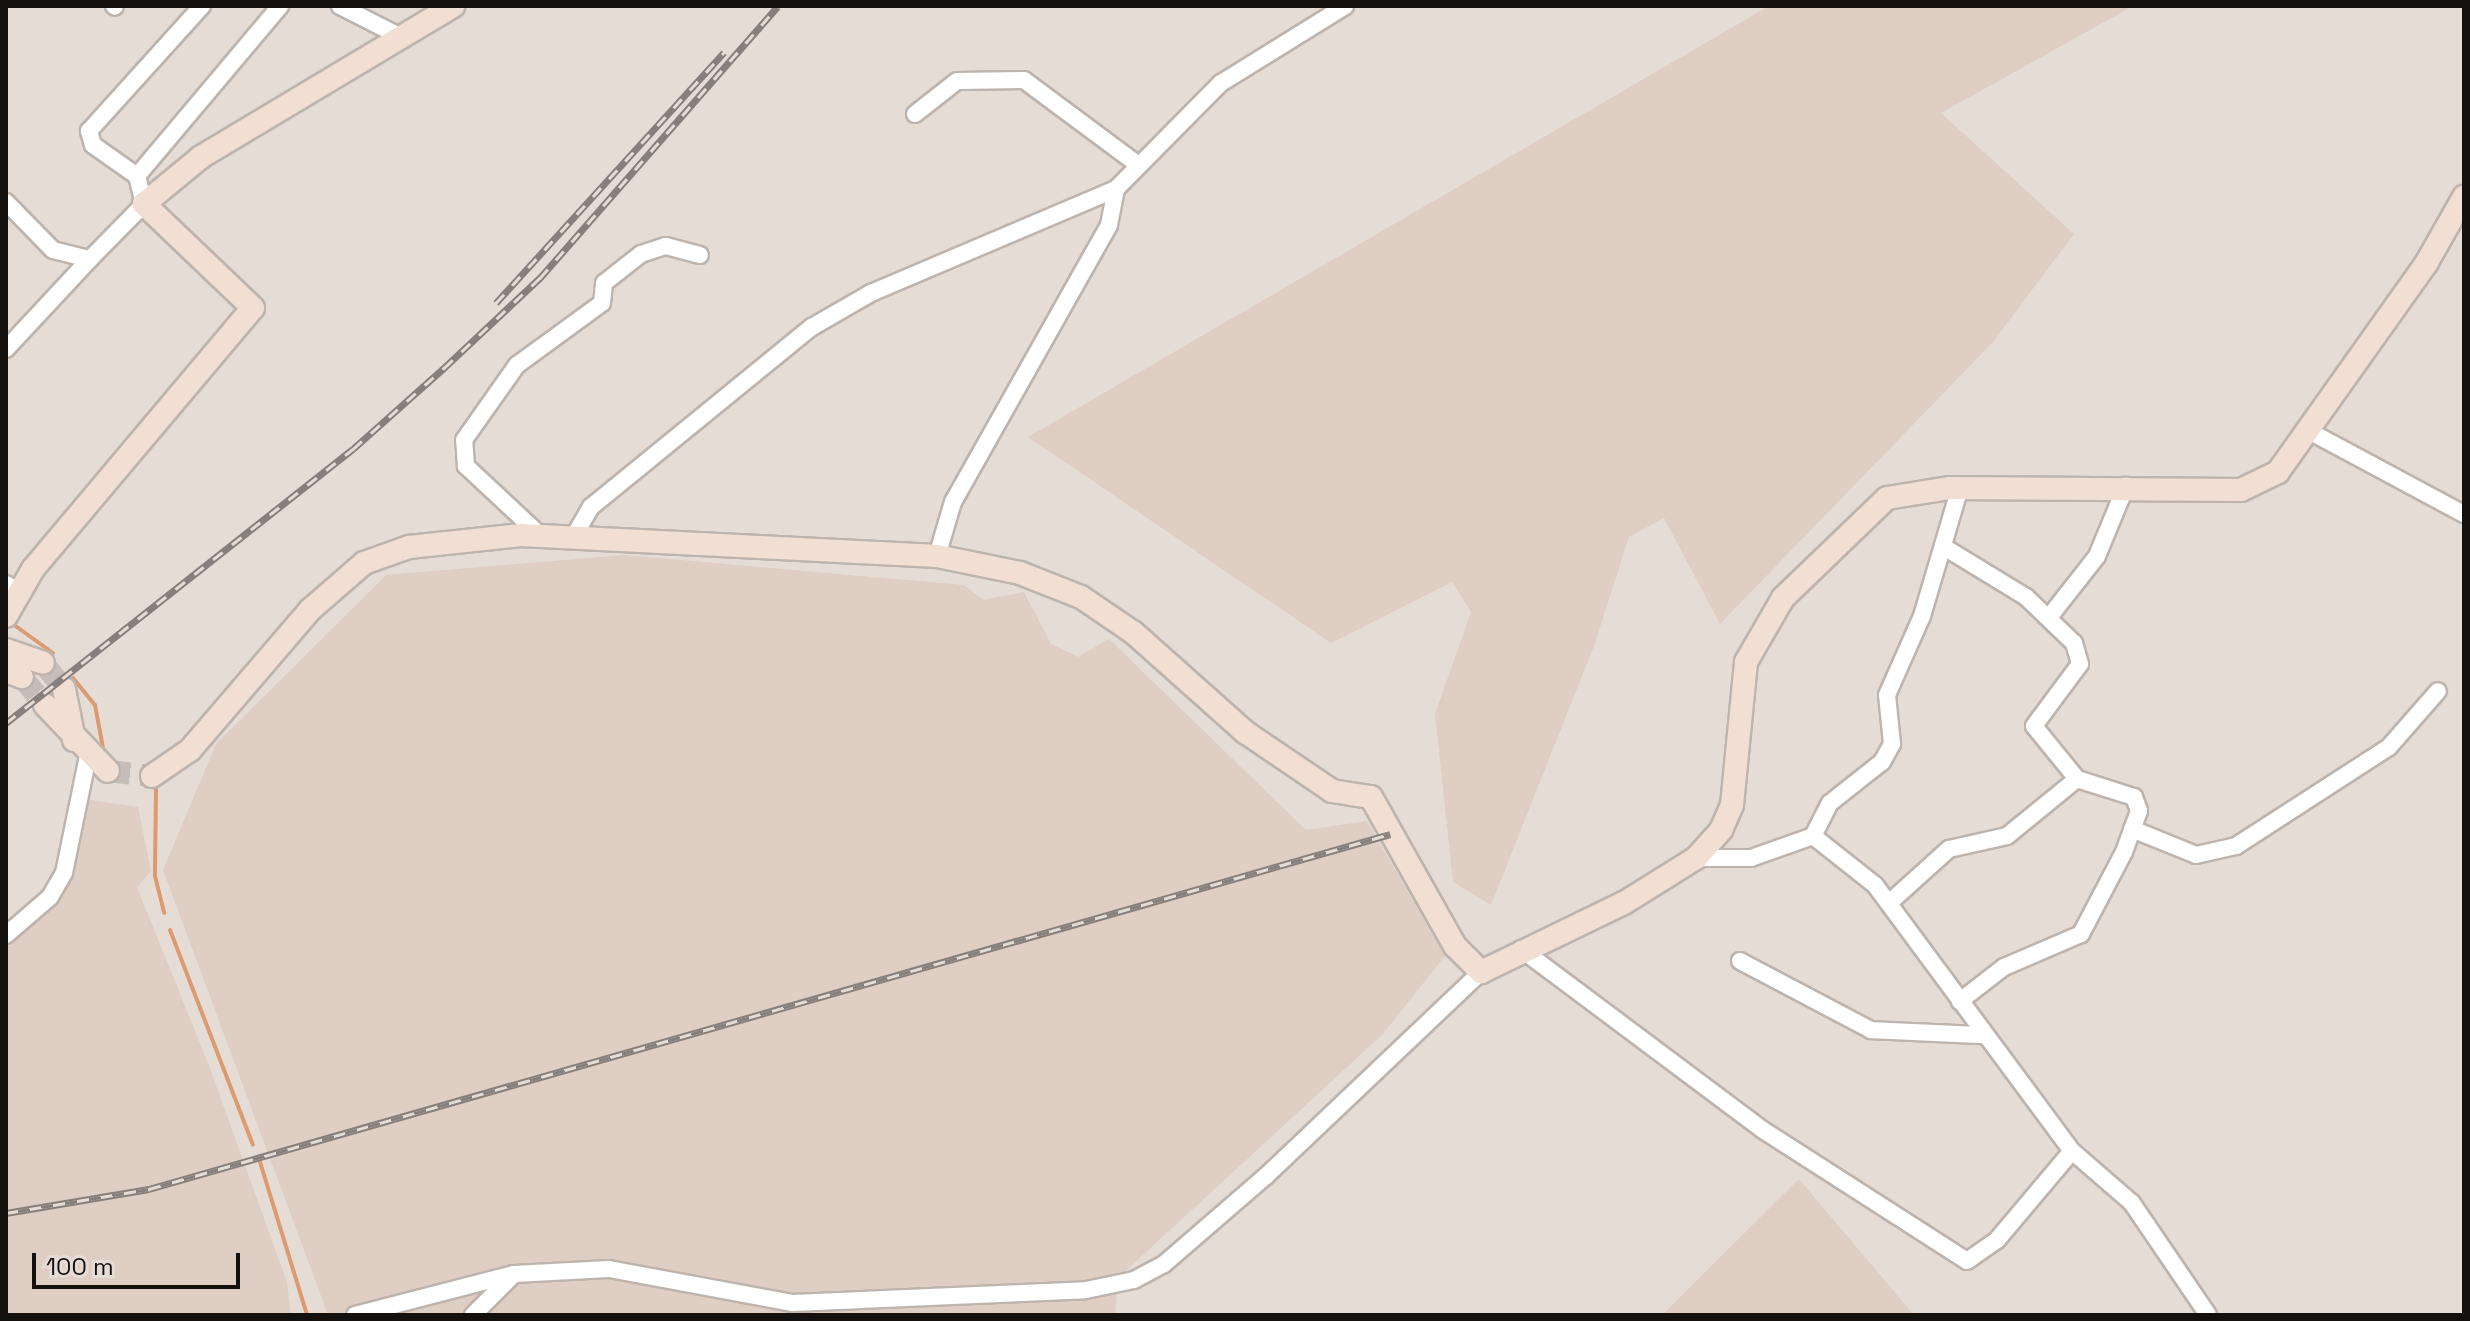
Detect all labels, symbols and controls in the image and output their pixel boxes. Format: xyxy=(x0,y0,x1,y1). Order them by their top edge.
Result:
scale bar xyxy=(36,1237,244,1287)
text: 100 m xyxy=(46,1251,114,1282)

